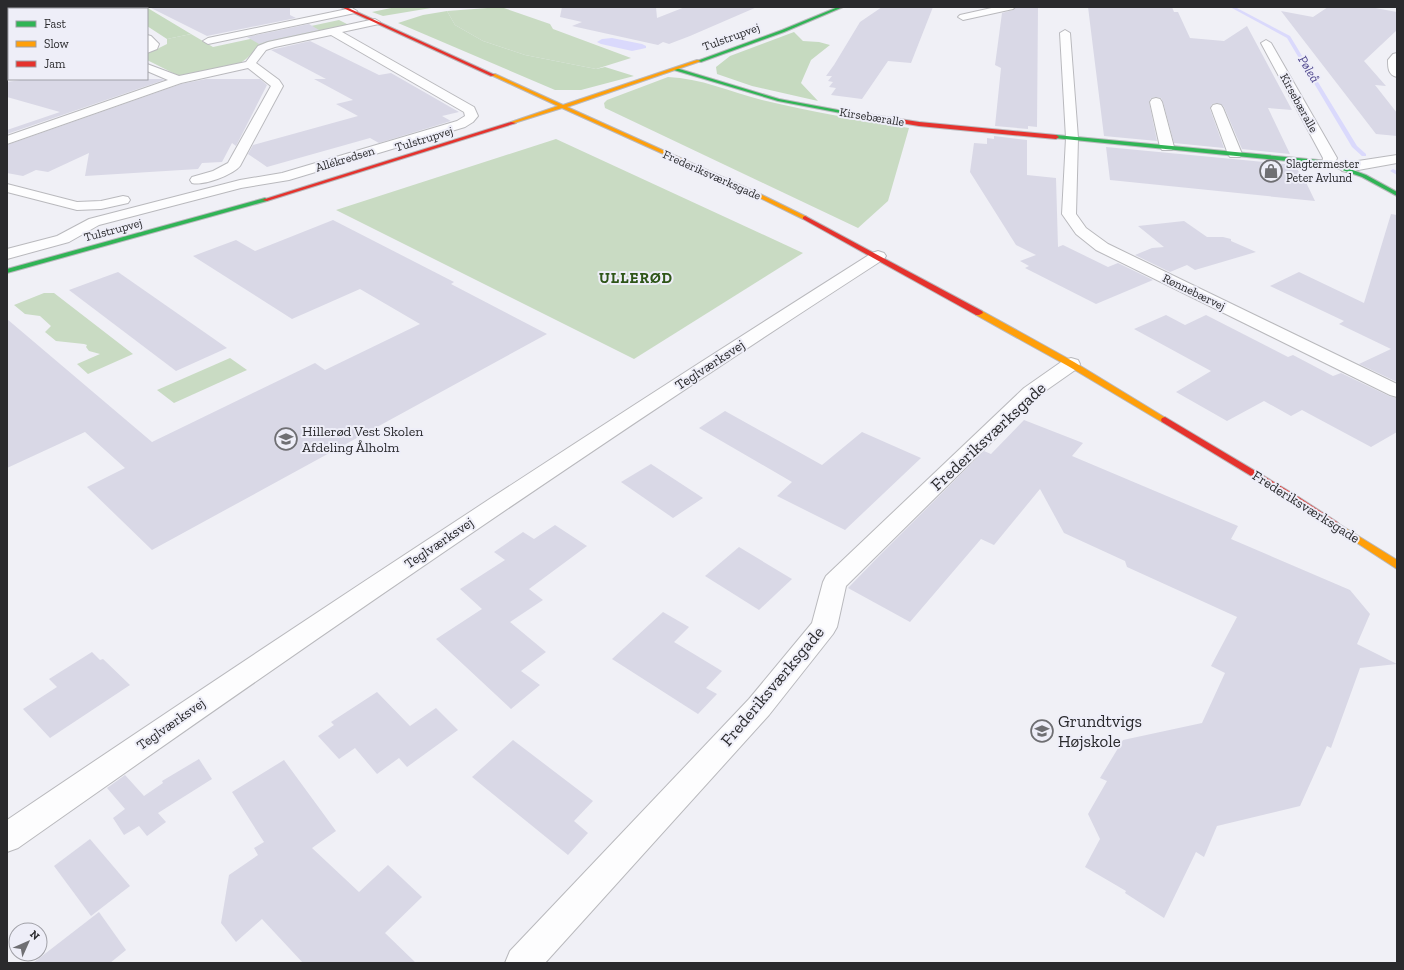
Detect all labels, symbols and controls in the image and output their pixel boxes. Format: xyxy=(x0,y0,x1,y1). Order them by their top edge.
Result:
legend xyxy=(8,8,148,80)
text: Fast xyxy=(44,17,67,31)
street label: Tulstrupvej xyxy=(701,20,762,55)
text: Slow xyxy=(44,37,70,51)
water label: Pøleå xyxy=(1295,53,1323,85)
text: Jam xyxy=(44,57,66,71)
street label: Kirsebæralle xyxy=(1277,71,1321,135)
street label: Kirsebæralle xyxy=(839,105,906,129)
street label: Tulstrupvej xyxy=(393,124,455,155)
street label: Allékredsen xyxy=(314,143,376,175)
street label: Frederiksværksgade xyxy=(661,147,763,203)
place label: Slagtermester Peter Avlund xyxy=(1286,157,1359,185)
shop icon: Slagtermester Peter Avlund xyxy=(1258,158,1284,184)
street label: Tulstrupvej xyxy=(82,215,144,245)
district label: ULLERØD xyxy=(599,269,673,287)
street label: Rønnebærvej xyxy=(1160,271,1228,314)
street label: Teglværksvej xyxy=(672,336,748,394)
street label: Frederiksværksgade xyxy=(926,378,1050,494)
place label: Hillerød Vest Skolen Afdeling Ålholm xyxy=(302,423,423,456)
school or university icon: Hillerød Vest Skolen Afdeling Ålholm xyxy=(273,426,299,452)
street label: Frederiksværksgade xyxy=(1249,467,1363,547)
street label: Teglværksvej xyxy=(401,514,477,572)
street label: Frederiksværksgade xyxy=(716,622,828,750)
street label: Teglværksvej xyxy=(134,694,208,754)
place label: Grundtvigs Højskole xyxy=(1058,711,1142,752)
school or university icon: Grundtvigs Højskole xyxy=(1029,718,1055,744)
north arrow xyxy=(8,922,48,962)
text: N xyxy=(27,928,43,943)

